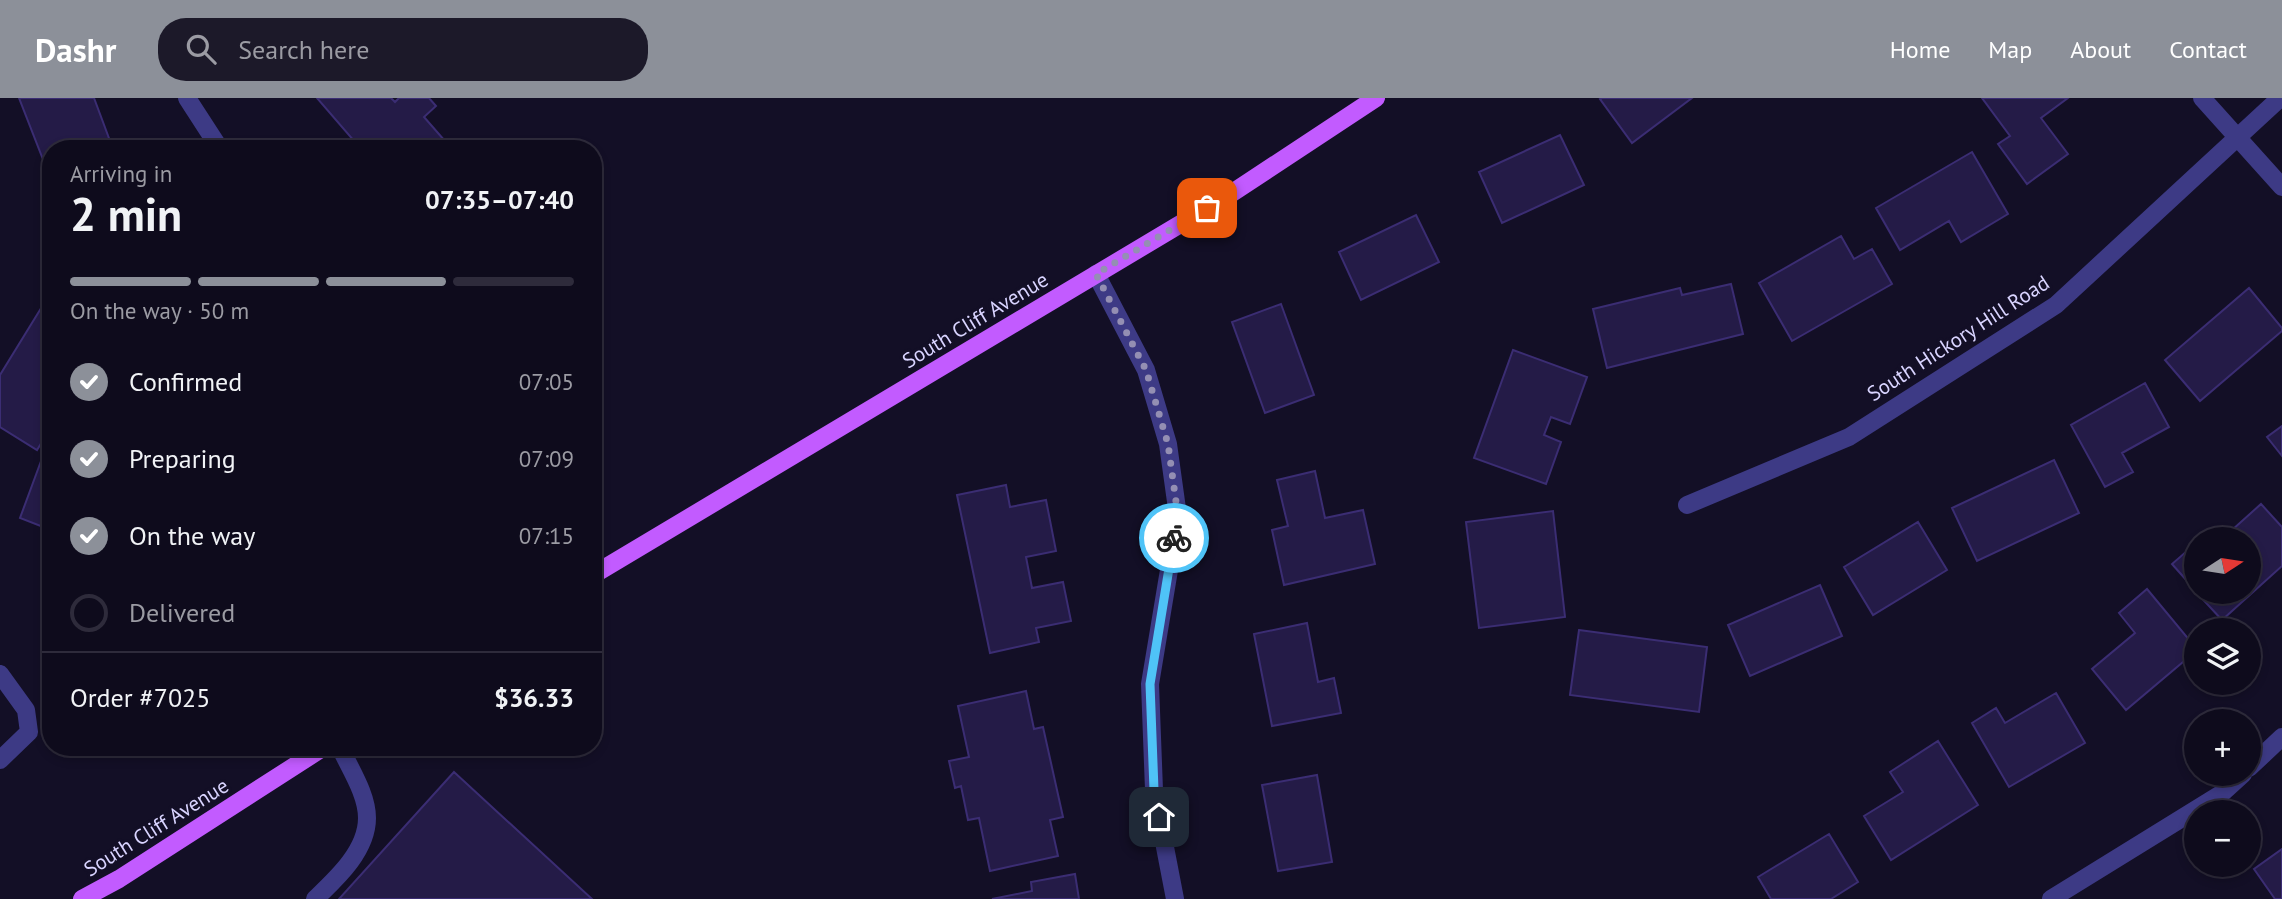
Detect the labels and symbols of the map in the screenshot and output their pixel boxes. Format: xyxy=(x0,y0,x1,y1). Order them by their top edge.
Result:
pin xyxy=(1177,178,1237,238)
street label: South Cliff Avenue xyxy=(897,266,1053,374)
street label: South Hickory Hill Road xyxy=(1862,269,2054,407)
courier xyxy=(1139,503,1209,573)
north arrow xyxy=(2184,527,2261,604)
street label: South Cliff Avenue xyxy=(79,772,233,882)
pin xyxy=(1129,787,1189,847)

